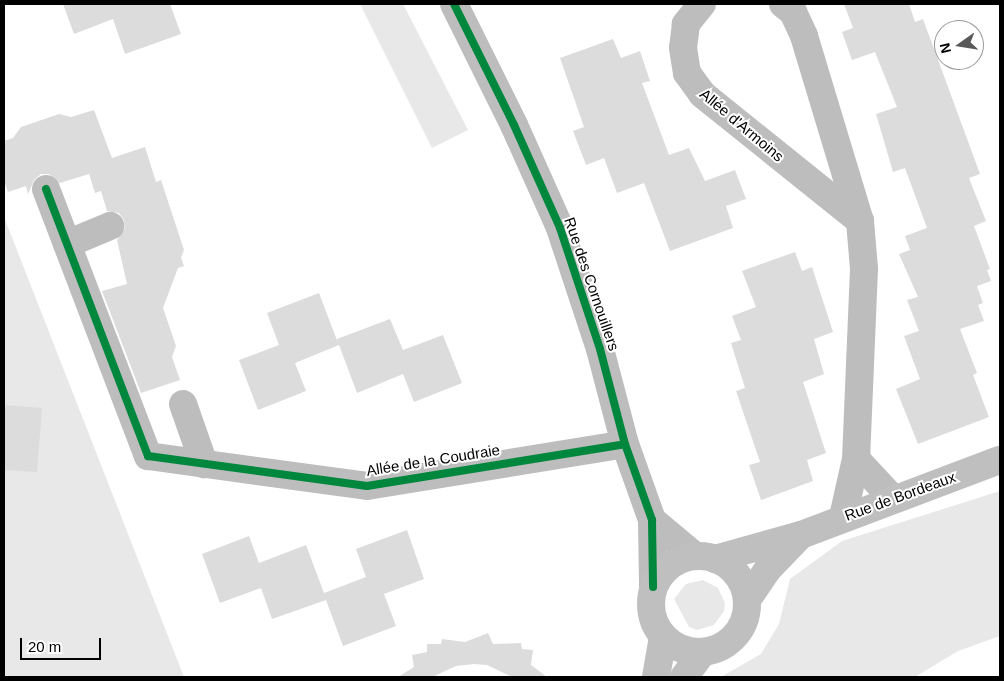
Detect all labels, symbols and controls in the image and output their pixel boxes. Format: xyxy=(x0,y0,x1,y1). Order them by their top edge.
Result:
north arrow xyxy=(934,20,984,70)
text: N xyxy=(936,41,954,55)
street label: Allée d'Armoins xyxy=(696,85,788,165)
street label: Rue des Cornouillers xyxy=(561,215,623,353)
street label: Allée de la Coudraie xyxy=(365,441,501,479)
street label: Rue de Bordeaux xyxy=(842,468,958,524)
scale bar xyxy=(22,628,104,660)
text: 20 m xyxy=(28,638,61,655)

